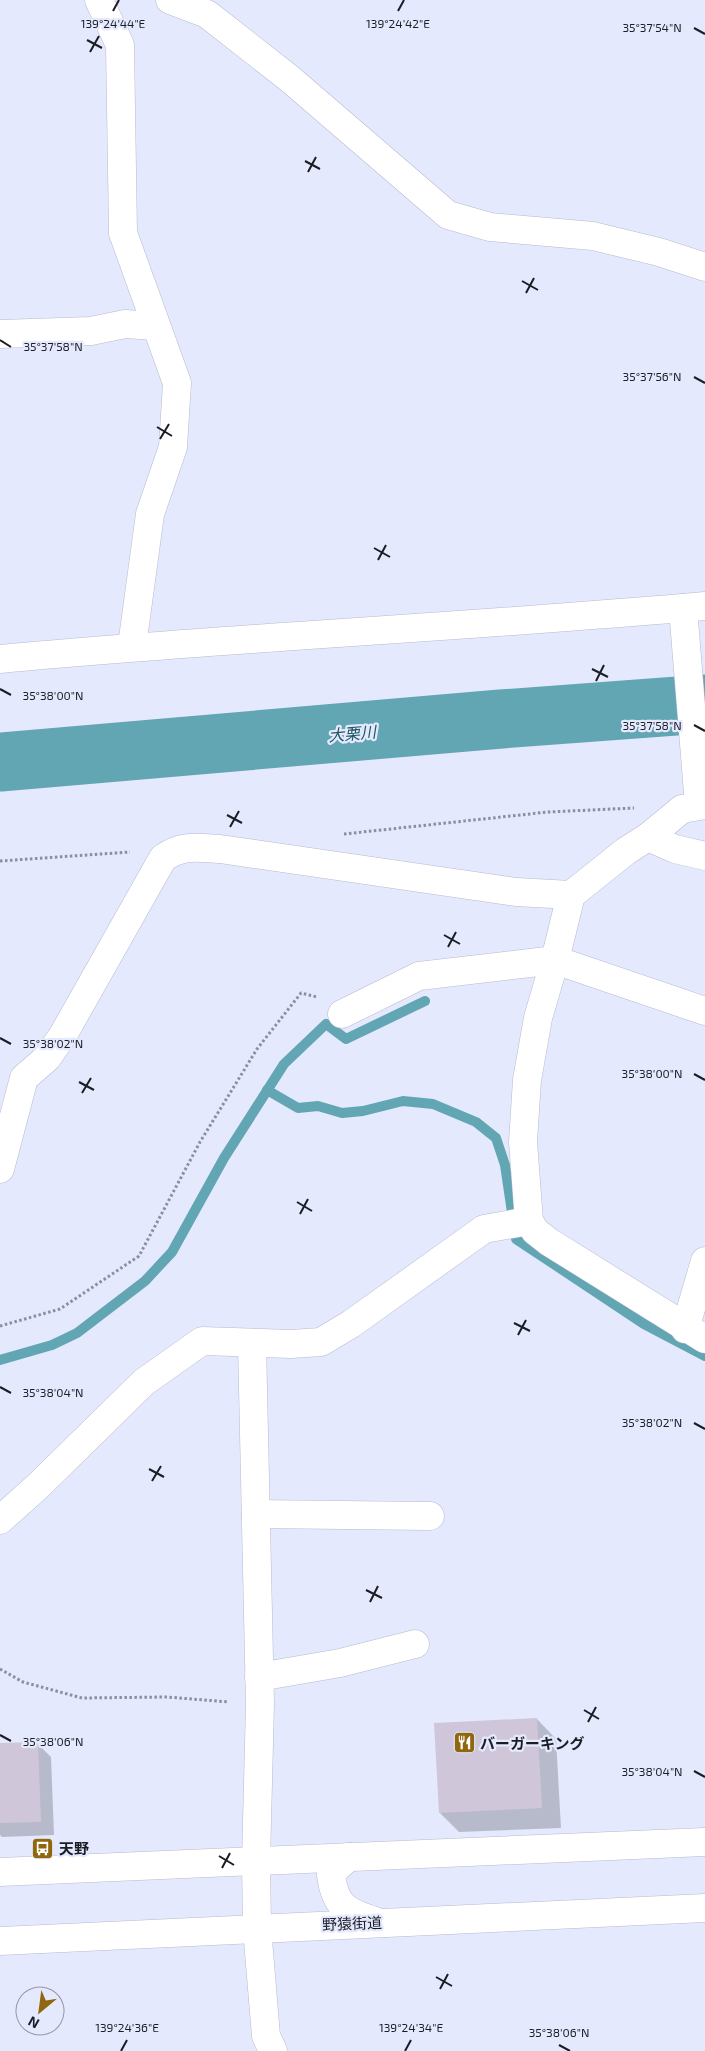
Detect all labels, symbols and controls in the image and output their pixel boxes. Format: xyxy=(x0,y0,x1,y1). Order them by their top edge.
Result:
text: 139°24'44"E xyxy=(81,16,146,30)
text: 139°24'42"E xyxy=(366,16,430,30)
text: 35°37'54"N xyxy=(622,20,682,34)
text: 35°37'58"N xyxy=(23,339,83,353)
text: 35°37'56"N xyxy=(623,369,681,383)
text: 35°38'00"N xyxy=(22,688,84,702)
text: 35°37'58"N xyxy=(622,718,682,732)
water label: 大栗川 xyxy=(327,721,379,745)
text: 35°38'02"N xyxy=(23,1036,83,1050)
text: 35°38'00"N xyxy=(621,1066,683,1080)
text: 35°38'04"N xyxy=(22,1385,84,1399)
text: 35°38'02"N xyxy=(622,1415,682,1429)
restaurant icon: バーガーキング xyxy=(452,1731,476,1755)
text: 35°38'06"N xyxy=(23,1734,83,1748)
place label: バーガーキング xyxy=(480,1734,585,1752)
text: 35°38'04"N xyxy=(621,1764,683,1778)
bus stop icon: 天野 xyxy=(31,1836,55,1860)
place label: 天野 xyxy=(59,1839,89,1857)
street label: 野猿街道 xyxy=(322,1913,382,1933)
north arrow xyxy=(15,1986,65,2036)
text: N xyxy=(25,2013,42,2033)
text: 139°24'36"E xyxy=(95,2020,159,2034)
text: 139°24'34"E xyxy=(379,2020,443,2034)
text: 35°38'06"N xyxy=(529,2025,589,2039)

